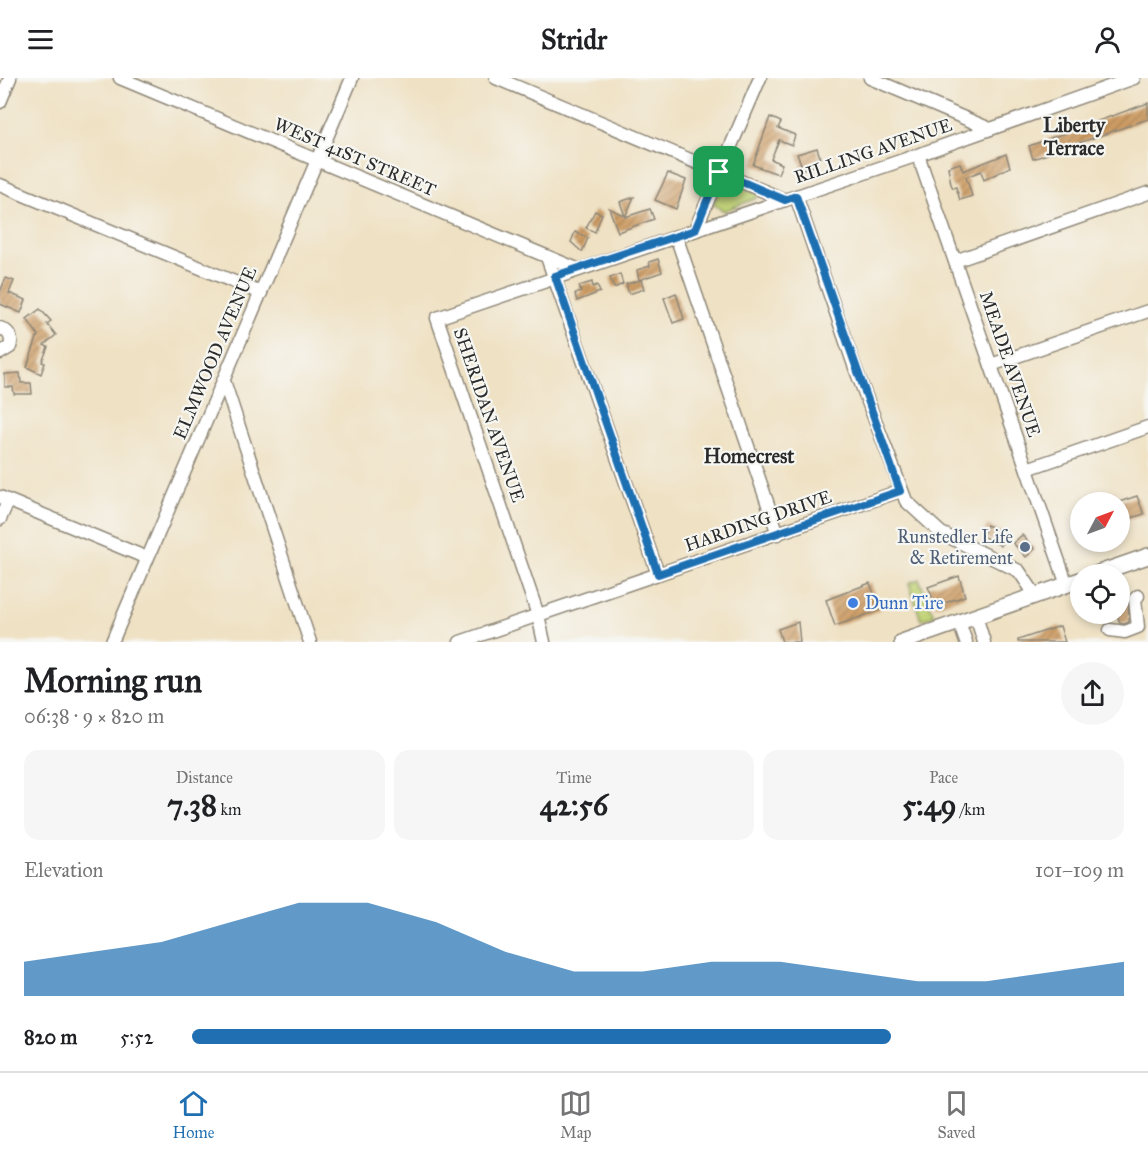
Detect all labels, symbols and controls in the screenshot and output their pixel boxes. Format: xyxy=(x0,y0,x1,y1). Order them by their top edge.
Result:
icon: menu xyxy=(24,23,57,56)
text: Stridr xyxy=(541,23,607,56)
icon: person xyxy=(1091,23,1124,56)
street label: WEST 41ST STREET xyxy=(271,113,439,201)
district label: Liberty Terrace xyxy=(1043,113,1107,160)
street label: RILLING AVENUE xyxy=(791,114,955,188)
pin xyxy=(693,146,744,197)
icon: arrive xyxy=(702,155,735,188)
street label: ELMWOOD AVENUE xyxy=(169,263,261,443)
street label: MEADE AVENUE xyxy=(975,288,1045,440)
street label: SHERIDAN AVENUE xyxy=(449,325,529,505)
district label: Homecrest xyxy=(704,444,795,468)
street label: HARDING DRIVE xyxy=(682,486,834,556)
north arrow xyxy=(1070,492,1130,552)
map controls xyxy=(1070,492,1130,624)
place label: Runstedler Life & Retirement xyxy=(897,526,1014,569)
marker: Runstedler Life & Retirement xyxy=(1018,540,1032,554)
button: locate xyxy=(1070,564,1130,624)
place label: Dunn Tire xyxy=(865,592,944,614)
marker: Dunn Tire xyxy=(846,596,860,610)
text: Morning run xyxy=(24,661,202,701)
button: share xyxy=(1061,662,1124,725)
text: 06:38 · 9 × 820 m xyxy=(24,704,164,728)
text: Distance xyxy=(176,768,233,787)
text: Time xyxy=(556,768,592,787)
text: Pace xyxy=(929,768,958,787)
text: 7.38 xyxy=(167,787,217,823)
text: 42:56 xyxy=(540,787,608,823)
text: 5:49 xyxy=(902,787,957,823)
text: km xyxy=(217,800,241,819)
text: /km xyxy=(957,800,985,819)
text: Elevation xyxy=(24,858,103,882)
text: 101–109 m xyxy=(1035,858,1124,882)
text: 820 m xyxy=(24,1025,77,1049)
text: 5:52 xyxy=(120,1025,154,1049)
tab: Home xyxy=(173,1087,214,1142)
tab: Map xyxy=(559,1087,592,1142)
tab: Saved xyxy=(937,1087,975,1142)

